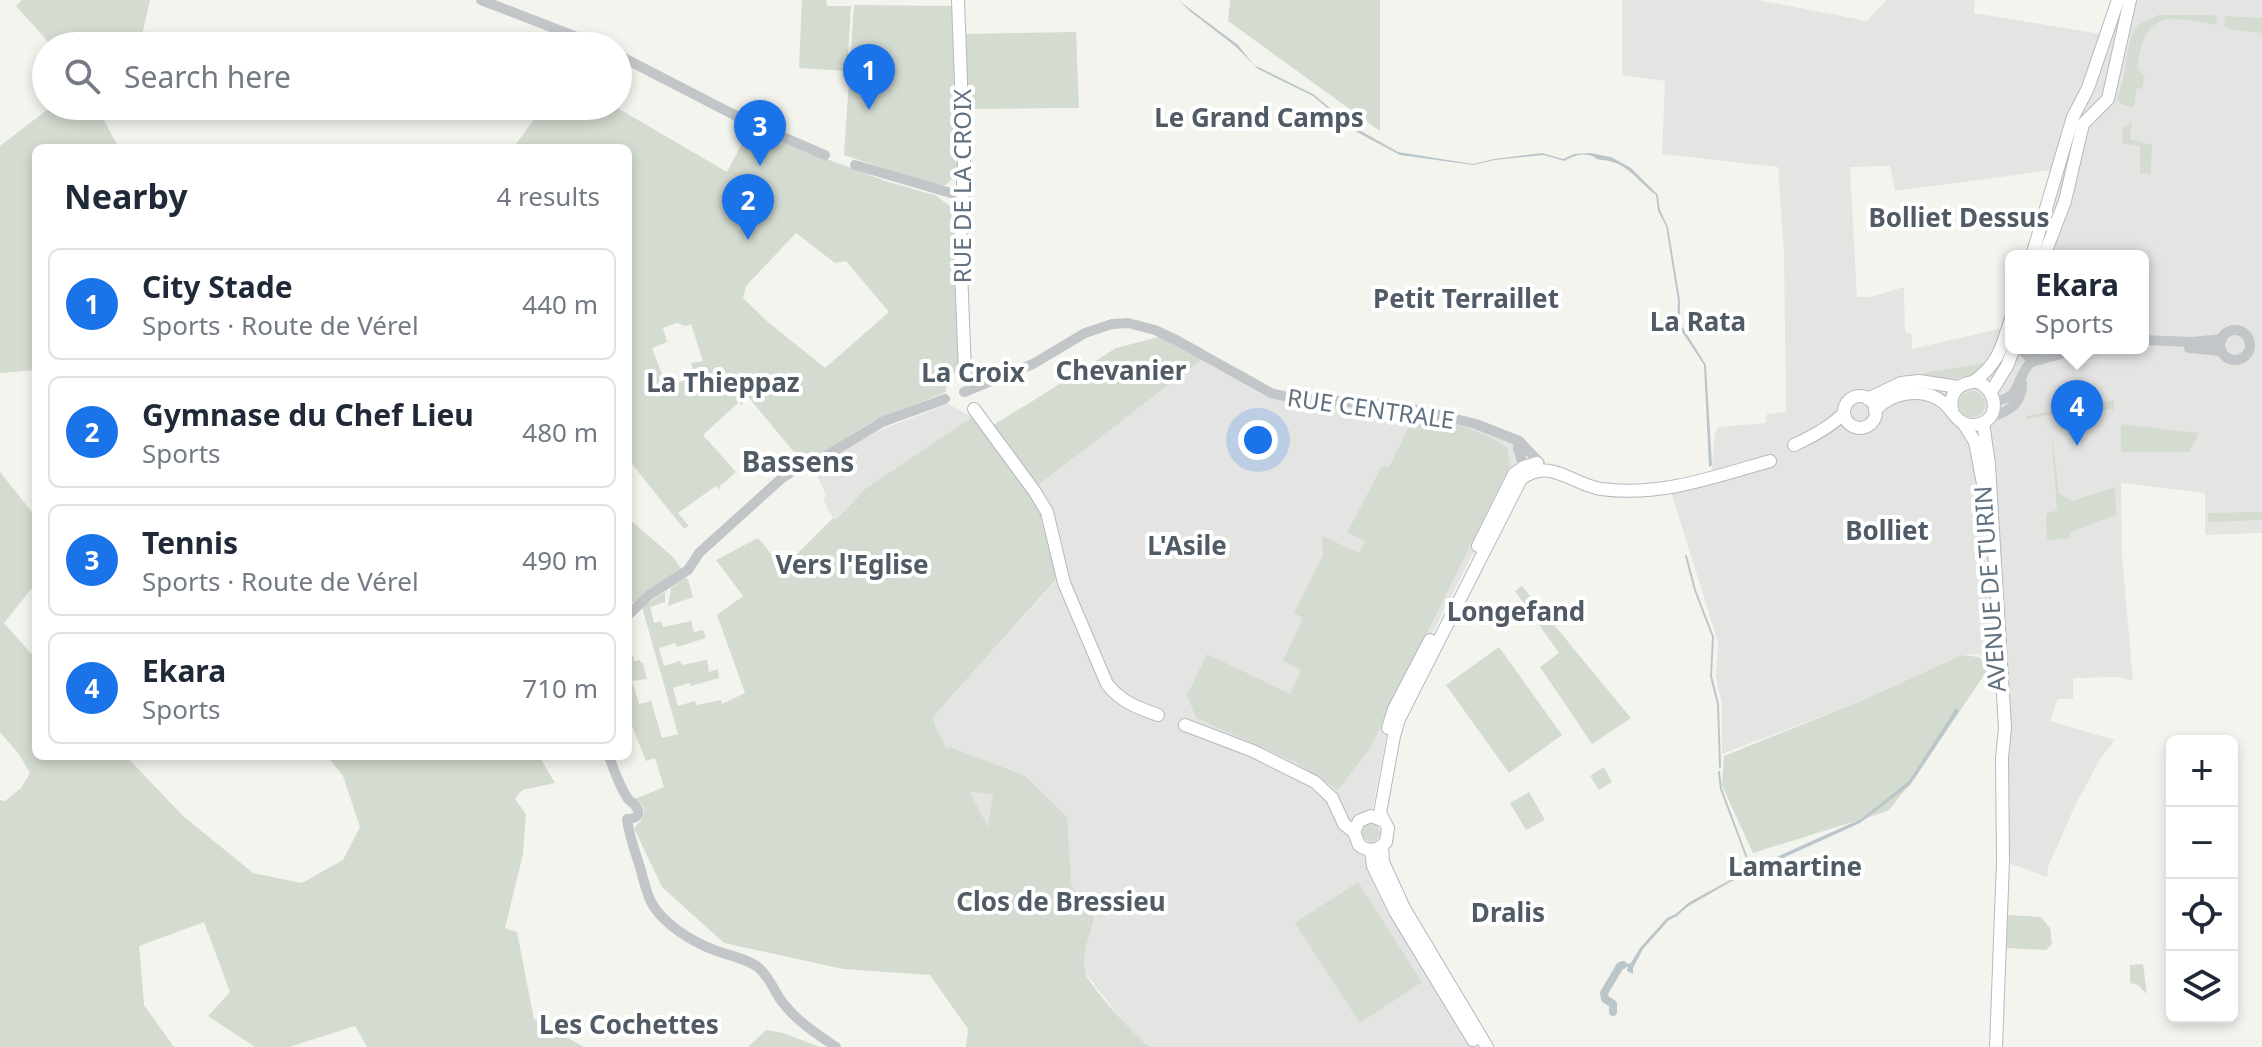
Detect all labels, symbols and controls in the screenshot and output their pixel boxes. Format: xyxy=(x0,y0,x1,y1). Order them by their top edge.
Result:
search box xyxy=(32,32,632,120)
pin: 1 xyxy=(843,44,895,110)
icon: search xyxy=(60,54,104,98)
text: Search here xyxy=(124,56,291,97)
street label: RUE DE LA CROIX xyxy=(945,89,978,283)
district label: Le Grand Camps xyxy=(1154,99,1364,135)
pin: 3 xyxy=(734,100,786,166)
text: Nearby xyxy=(64,173,188,219)
pin: 2 xyxy=(722,174,774,240)
text: 4 results xyxy=(496,178,600,214)
district label: Bolliet Dessus xyxy=(1869,199,2050,235)
popup xyxy=(2005,250,2149,354)
text: Ekara xyxy=(2035,264,2119,305)
text: City Stade xyxy=(142,266,293,307)
district label: Petit Terraillet xyxy=(1373,280,1559,316)
text: 1 xyxy=(85,286,99,322)
text: 440 m xyxy=(522,286,598,322)
district label: La Rata xyxy=(1650,303,1746,339)
text: Sports xyxy=(2035,305,2114,341)
text: Sports · Route de Vérel xyxy=(142,307,419,343)
district label: Chevanier xyxy=(1056,352,1187,388)
district label: La Croix xyxy=(921,354,1025,390)
district label: La Thieppaz xyxy=(646,364,800,400)
street label: RUE CENTRALE xyxy=(1285,380,1457,436)
pin: 4 xyxy=(2051,380,2103,446)
text: Gymnase du Chef Lieu xyxy=(142,394,474,435)
text: 2 xyxy=(85,414,99,450)
text: 480 m xyxy=(522,414,598,450)
your location xyxy=(1238,420,1278,460)
text: Sports xyxy=(142,435,221,471)
district label: Bassens xyxy=(742,442,854,480)
street label: AVENUE DE TURIN xyxy=(1965,485,2013,693)
district label: Bolliet xyxy=(1845,512,1929,548)
text: Tennis xyxy=(142,522,238,563)
district label: L'Asile xyxy=(1147,527,1227,563)
text: 3 xyxy=(85,542,99,578)
text: 490 m xyxy=(522,542,598,578)
district label: Vers l'Eglise xyxy=(775,546,929,582)
text: Sports · Route de Vérel xyxy=(142,563,419,599)
district label: Longefand xyxy=(1447,593,1585,629)
text: Ekara xyxy=(142,650,226,691)
text: 4 xyxy=(85,670,99,706)
text: 710 m xyxy=(522,670,598,706)
text: Sports xyxy=(142,691,221,727)
map controls xyxy=(2166,735,2238,1023)
button: + xyxy=(2166,735,2238,807)
button: − xyxy=(2166,807,2238,879)
district label: Lamartine xyxy=(1728,848,1862,884)
button: locate xyxy=(2166,879,2238,951)
district label: Clos de Bressieu xyxy=(956,883,1166,919)
district label: Dralis xyxy=(1471,894,1545,930)
button: layers xyxy=(2166,951,2238,1023)
district label: Les Cochettes xyxy=(539,1006,719,1042)

